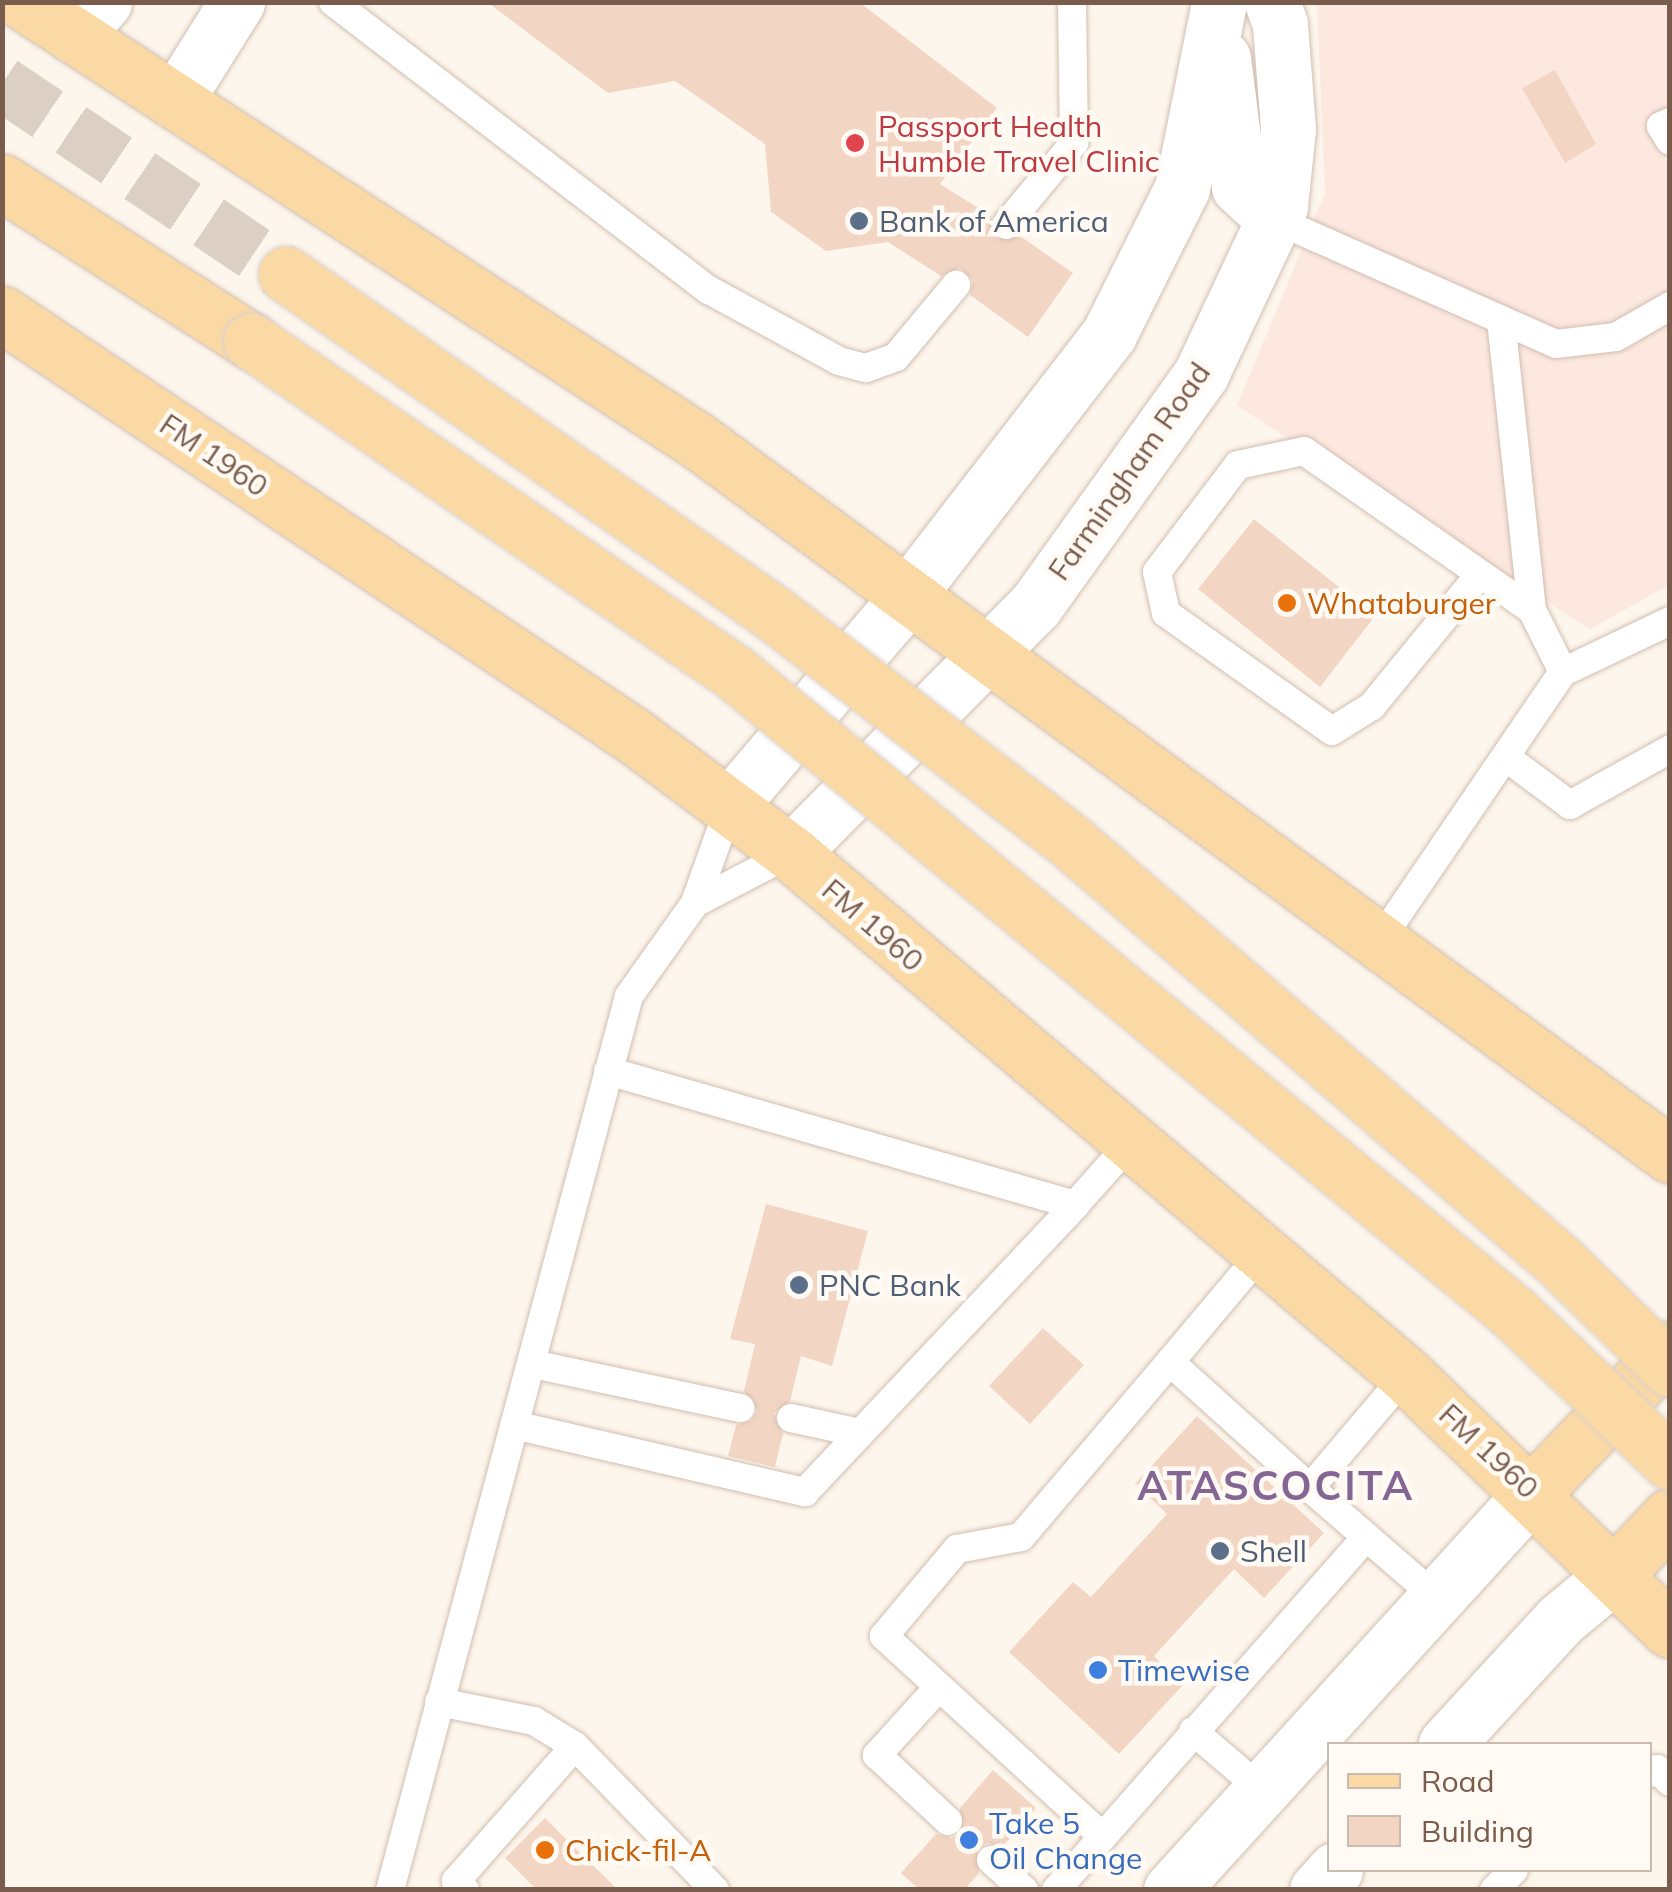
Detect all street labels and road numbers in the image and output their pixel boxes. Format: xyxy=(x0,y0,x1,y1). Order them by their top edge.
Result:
street label: Farmingham Road xyxy=(1040,355,1218,587)
street label: FM 1960 xyxy=(153,406,275,504)
street label: FM 1960 xyxy=(815,871,931,979)
street label: FM 1960 xyxy=(1432,1396,1546,1506)

